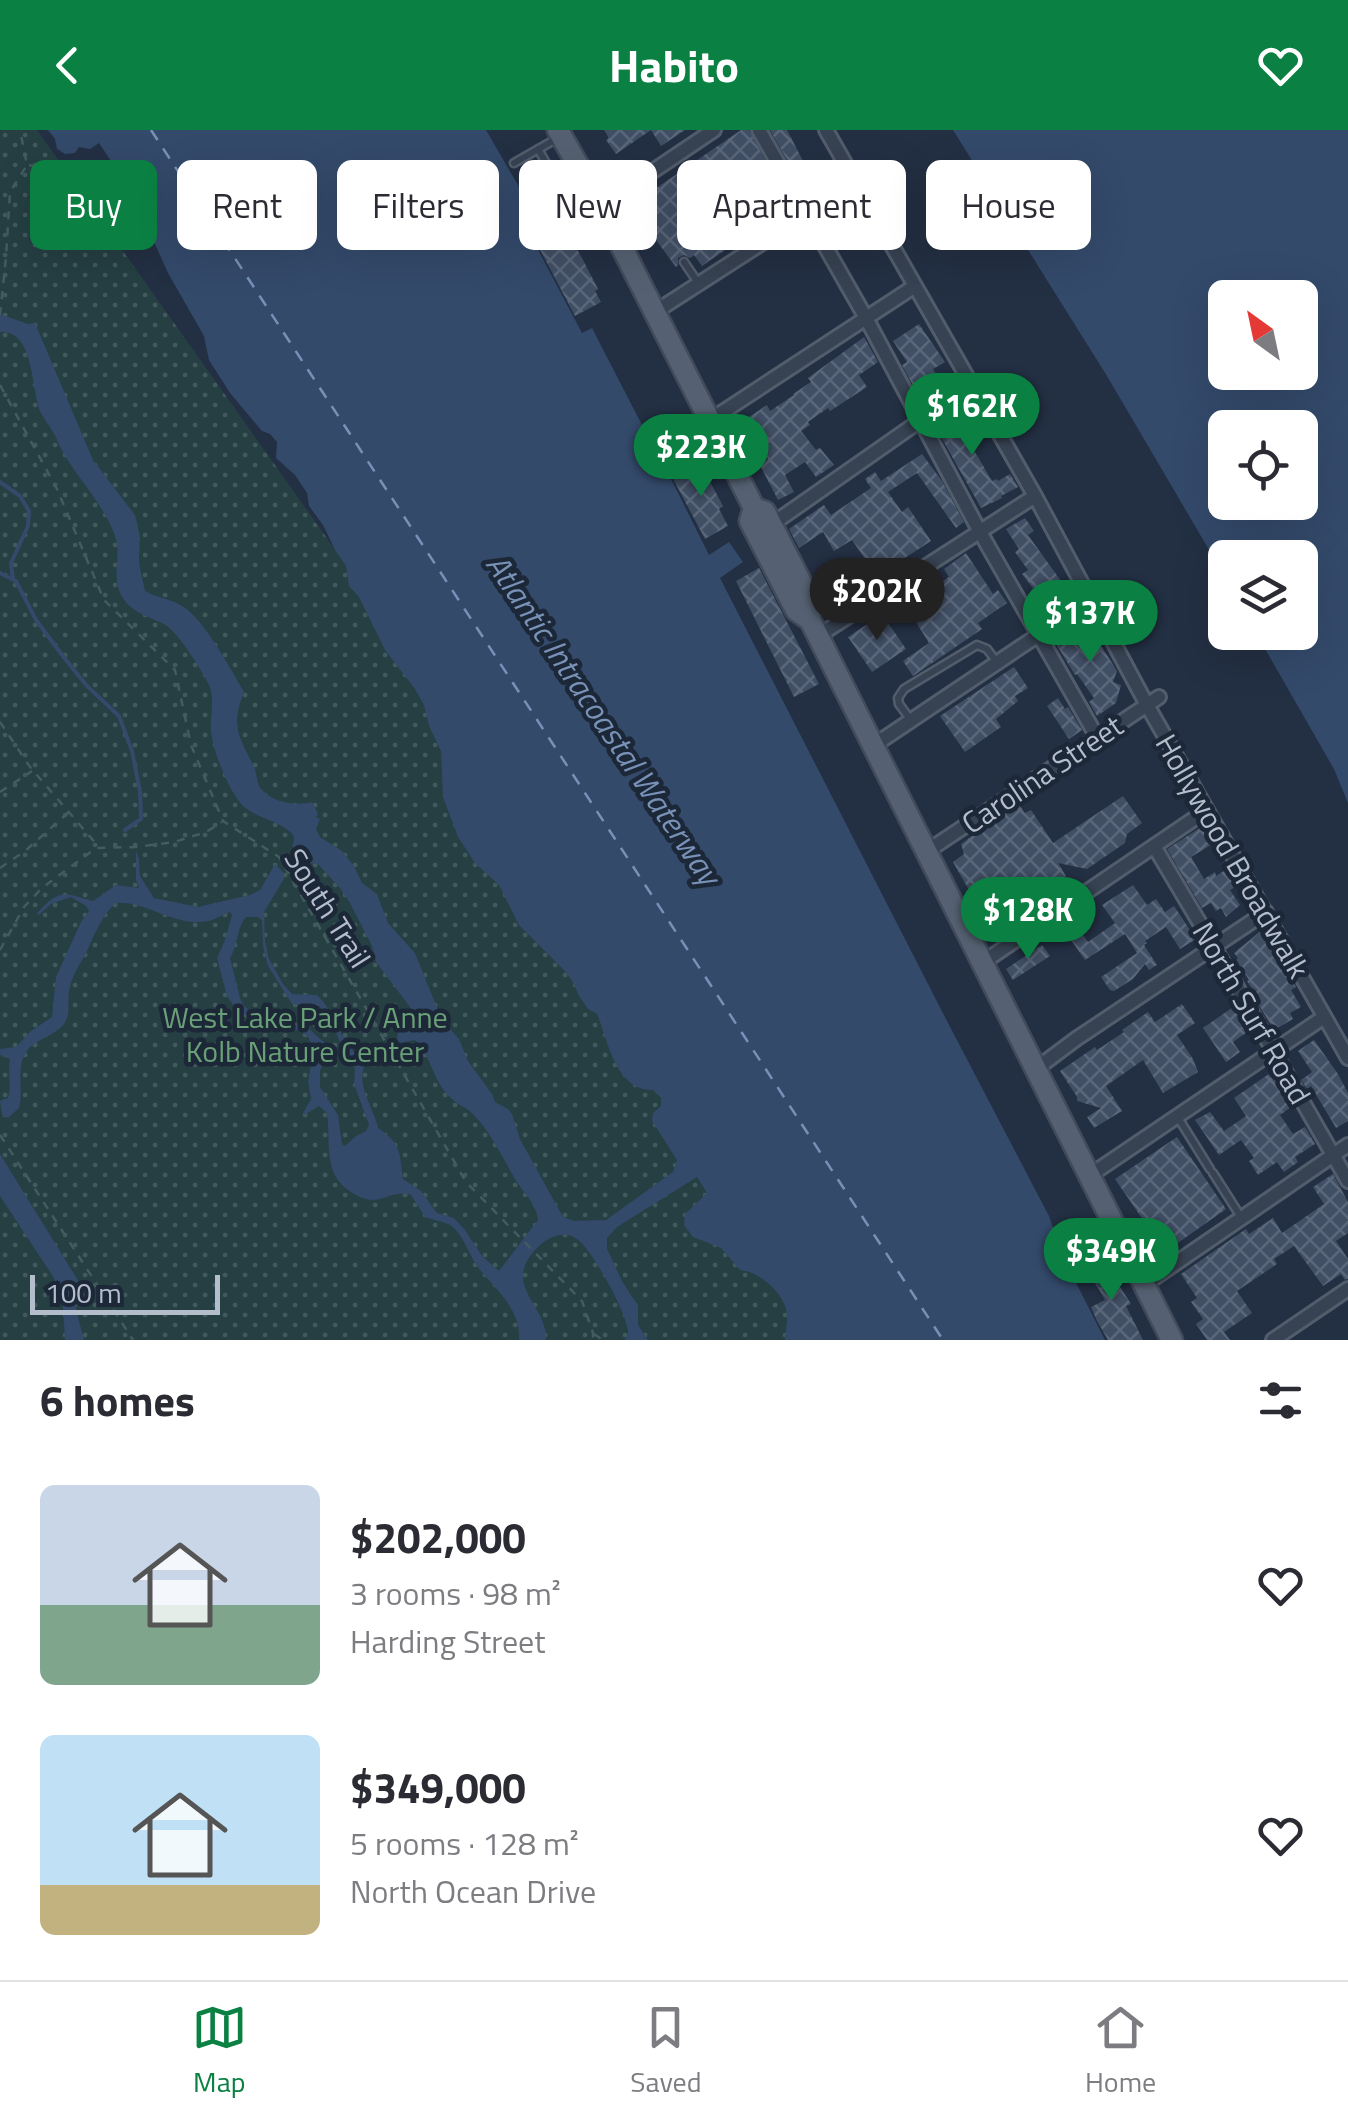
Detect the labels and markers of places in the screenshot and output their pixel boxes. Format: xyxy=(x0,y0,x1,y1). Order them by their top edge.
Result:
pin: $162K xyxy=(902,373,1042,458)
pin: $223K xyxy=(631,414,771,499)
pin: $202K xyxy=(807,558,947,643)
pin: $137K xyxy=(1020,580,1160,665)
pin: $128K xyxy=(958,877,1098,962)
pin: $349K xyxy=(1041,1218,1181,1303)

